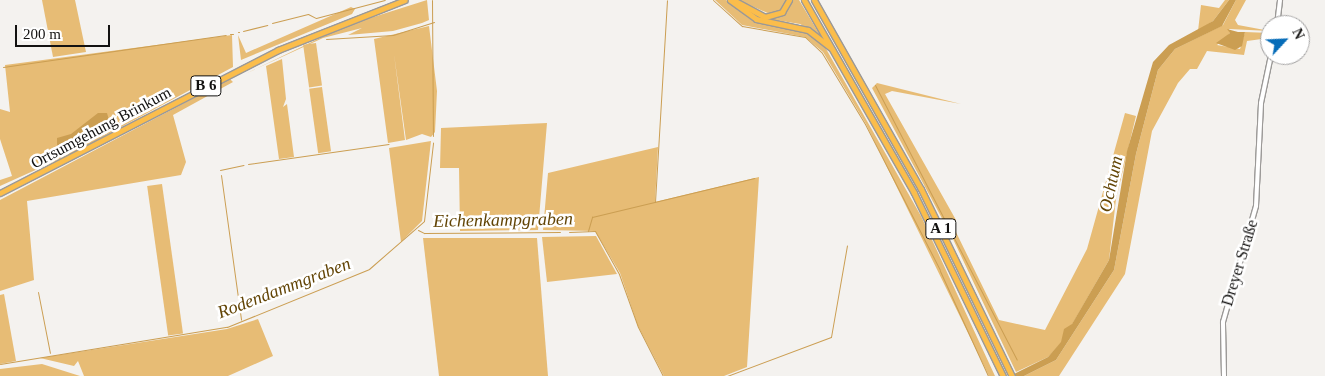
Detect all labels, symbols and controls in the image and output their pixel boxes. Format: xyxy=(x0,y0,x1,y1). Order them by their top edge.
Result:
scale bar xyxy=(18,15,112,47)
north arrow xyxy=(1260,15,1310,65)
text: 200 m xyxy=(23,26,61,42)
text: N xyxy=(1289,26,1307,42)
road number: B 6 xyxy=(190,74,222,98)
street label: Ortsumgehung Brinkum xyxy=(28,83,174,173)
water label: Ochtum xyxy=(1095,154,1127,214)
water label: Eichenkampgraben xyxy=(433,208,573,232)
road number: A 1 xyxy=(925,216,957,242)
street label: Dreyer Straße xyxy=(1218,217,1262,309)
water label: Rodendammgraben xyxy=(214,253,354,323)

